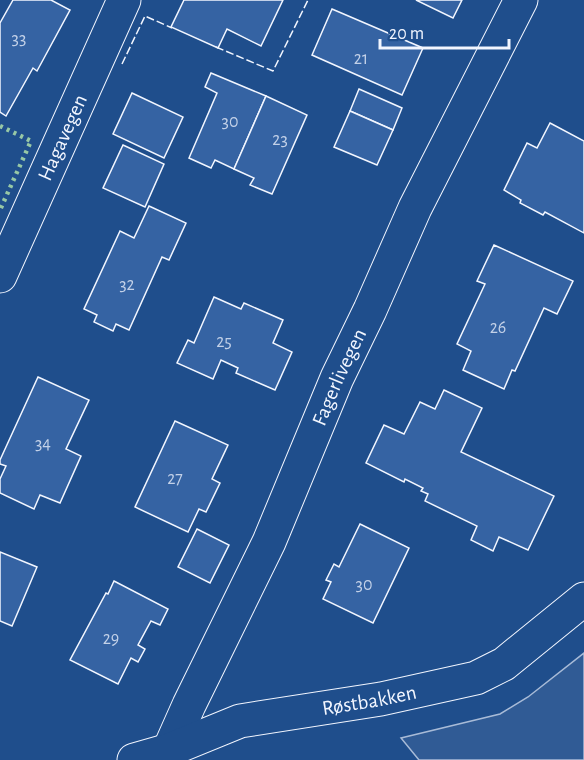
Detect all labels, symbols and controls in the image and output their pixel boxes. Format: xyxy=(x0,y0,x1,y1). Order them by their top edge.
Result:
scale bar xyxy=(380,12,509,50)
text: 20 m xyxy=(389,25,424,43)
house number: 33 xyxy=(12,30,26,48)
house number: 21 xyxy=(354,50,368,68)
street label: Hagavegen xyxy=(34,91,91,184)
house number: 30 xyxy=(222,113,238,131)
house number: 23 xyxy=(272,131,288,149)
house number: 32 xyxy=(119,276,135,294)
house number: 26 xyxy=(490,319,506,337)
street label: Fagerlivegen xyxy=(308,325,370,429)
house number: 25 xyxy=(216,333,232,351)
house number: 34 xyxy=(35,435,51,453)
house number: 27 xyxy=(167,470,183,488)
house number: 30 xyxy=(356,576,372,594)
house number: 29 xyxy=(103,630,119,648)
street label: Røstbakken xyxy=(321,681,418,719)

